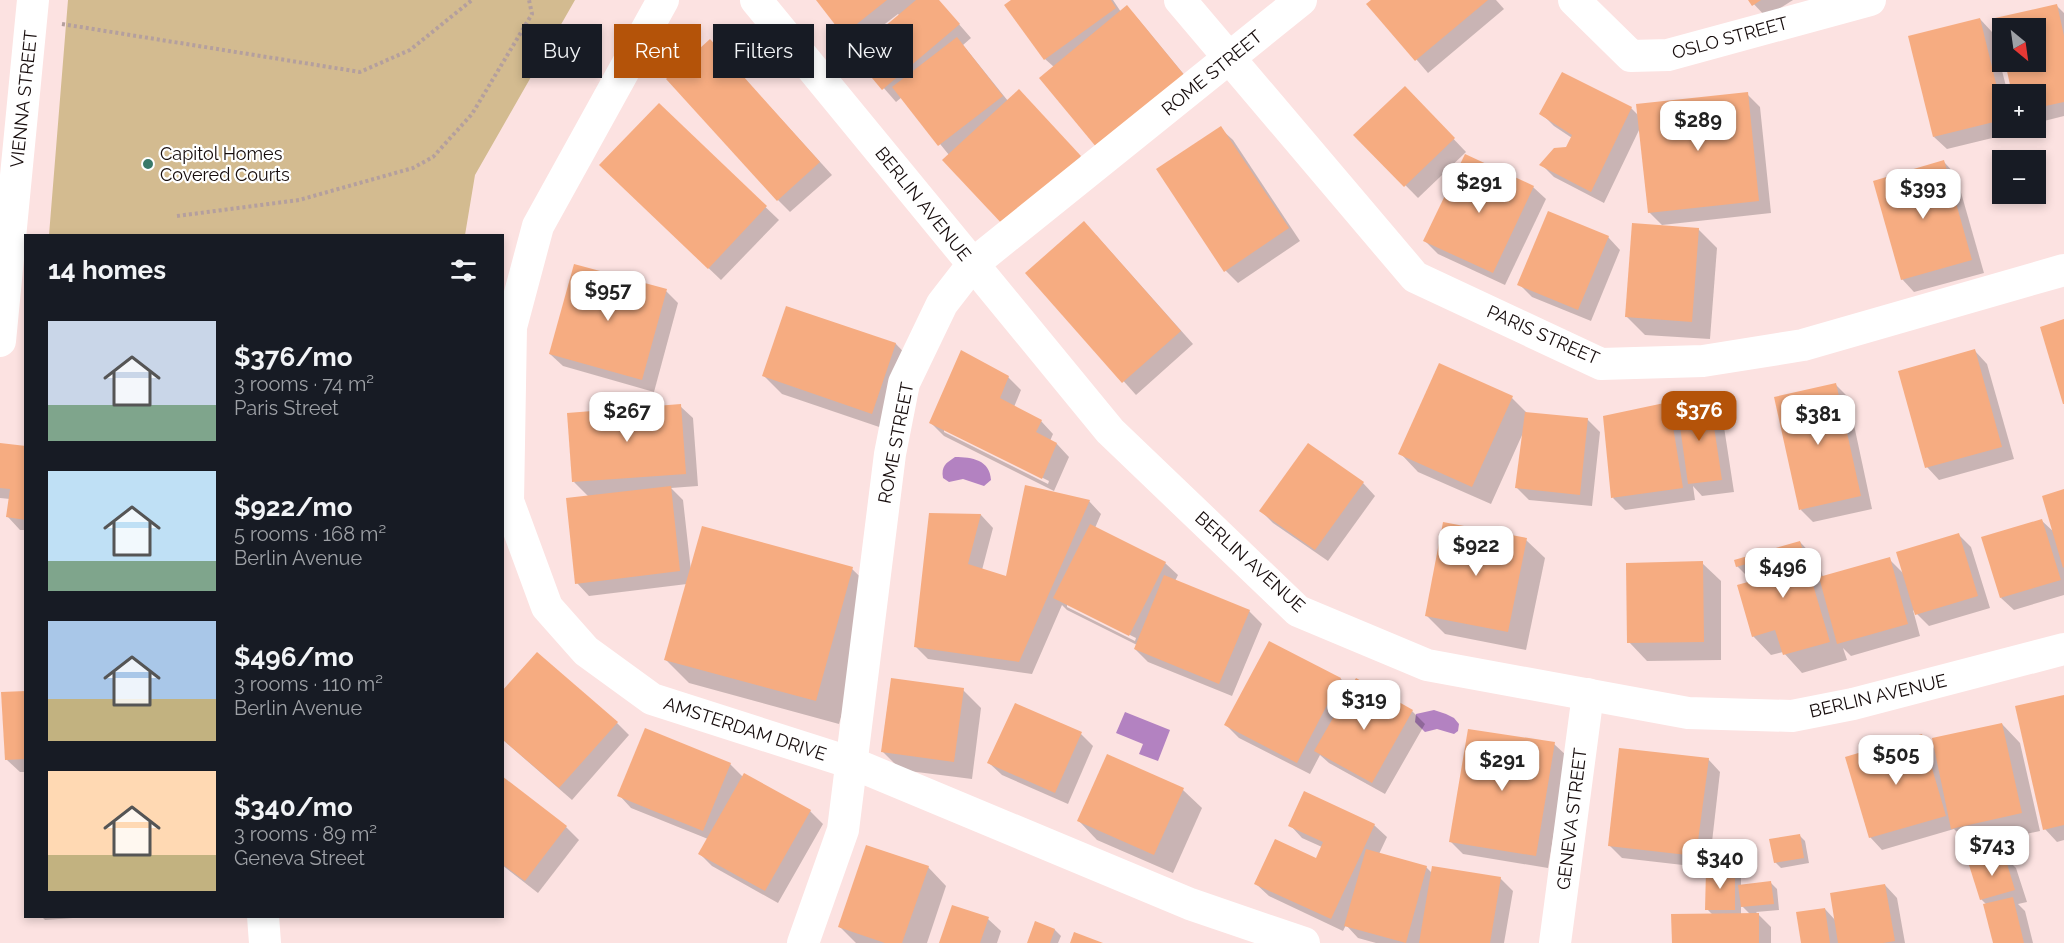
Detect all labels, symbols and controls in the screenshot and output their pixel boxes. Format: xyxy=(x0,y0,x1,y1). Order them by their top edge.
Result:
street label: OSLO STREET xyxy=(1670,12,1790,63)
north arrow xyxy=(1992,18,2046,72)
map controls xyxy=(1992,18,2046,204)
chip: Buy xyxy=(522,24,602,78)
chip: Rent xyxy=(614,24,701,78)
chip: Filters xyxy=(713,24,814,78)
chip: New xyxy=(826,24,913,78)
street label: ROME STREET xyxy=(1157,26,1266,120)
street label: VIENNA STREET xyxy=(6,29,41,169)
button: + xyxy=(1992,84,2046,138)
pin: $289 xyxy=(1662,101,1734,152)
text: $289 xyxy=(1674,108,1722,132)
place label: Capitol Homes Covered Courts xyxy=(160,143,290,185)
street label: BERLIN AVENUE xyxy=(871,143,976,265)
button: − xyxy=(1992,150,2046,204)
marker: Capitol Homes Covered Courts xyxy=(141,157,155,171)
pin: $291 xyxy=(1443,163,1515,214)
pin: $393 xyxy=(1887,169,1959,220)
text: $291 xyxy=(1456,170,1502,194)
text: $393 xyxy=(1900,176,1946,200)
icon: filters xyxy=(447,254,480,287)
text: 14 homes xyxy=(48,255,166,285)
pin: $957 xyxy=(572,271,644,322)
text: $957 xyxy=(585,278,631,302)
street label: PARIS STREET xyxy=(1484,300,1603,369)
text: $376/mo xyxy=(234,342,353,372)
icon: home xyxy=(96,345,168,417)
text: 3 rooms · 74 m² xyxy=(234,372,374,396)
street label: ROME STREET xyxy=(873,380,918,505)
pin: $376 xyxy=(1663,391,1735,442)
pin: $267 xyxy=(591,392,663,443)
pin: $381 xyxy=(1782,395,1854,446)
text: Paris Street xyxy=(234,396,339,420)
text: $376 xyxy=(1675,398,1723,422)
text: $267 xyxy=(603,399,651,423)
text: $381 xyxy=(1795,402,1841,426)
text: $922/mo xyxy=(234,492,352,522)
icon: home xyxy=(96,495,168,567)
street label: BERLIN AVENUE xyxy=(1191,507,1310,616)
text: 5 rooms · 168 m² xyxy=(234,522,386,546)
pin: $922 xyxy=(1440,526,1512,577)
text: $922 xyxy=(1452,533,1500,557)
text: Berlin Avenue xyxy=(234,546,362,570)
pin: $496 xyxy=(1747,548,1819,599)
text: $496 xyxy=(1759,555,1807,579)
text: $496/mo xyxy=(234,642,354,672)
icon: home xyxy=(96,645,168,717)
street label: BERLIN AVENUE xyxy=(1807,669,1949,722)
text: 3 rooms · 110 m² xyxy=(234,672,383,696)
pin: $319 xyxy=(1328,680,1400,731)
text: $319 xyxy=(1341,687,1387,711)
street label: AMSTERDAM DRIVE xyxy=(661,692,829,765)
text: Berlin Avenue xyxy=(234,696,362,720)
pin: $505 xyxy=(1860,735,1932,786)
pin: $291 xyxy=(1466,741,1538,792)
text: $505 xyxy=(1872,742,1920,766)
street label: GENEVA STREET xyxy=(1552,747,1591,891)
text: $291 xyxy=(1479,748,1525,772)
text: $340/mo xyxy=(234,792,353,822)
icon: home xyxy=(96,795,168,867)
text: 3 rooms · 89 m² xyxy=(234,822,377,846)
pin: $743 xyxy=(1956,826,2028,877)
text: $743 xyxy=(1969,833,2015,857)
pin: $340 xyxy=(1684,839,1756,890)
text: Geneva Street xyxy=(234,846,365,870)
text: $340 xyxy=(1696,846,1744,870)

